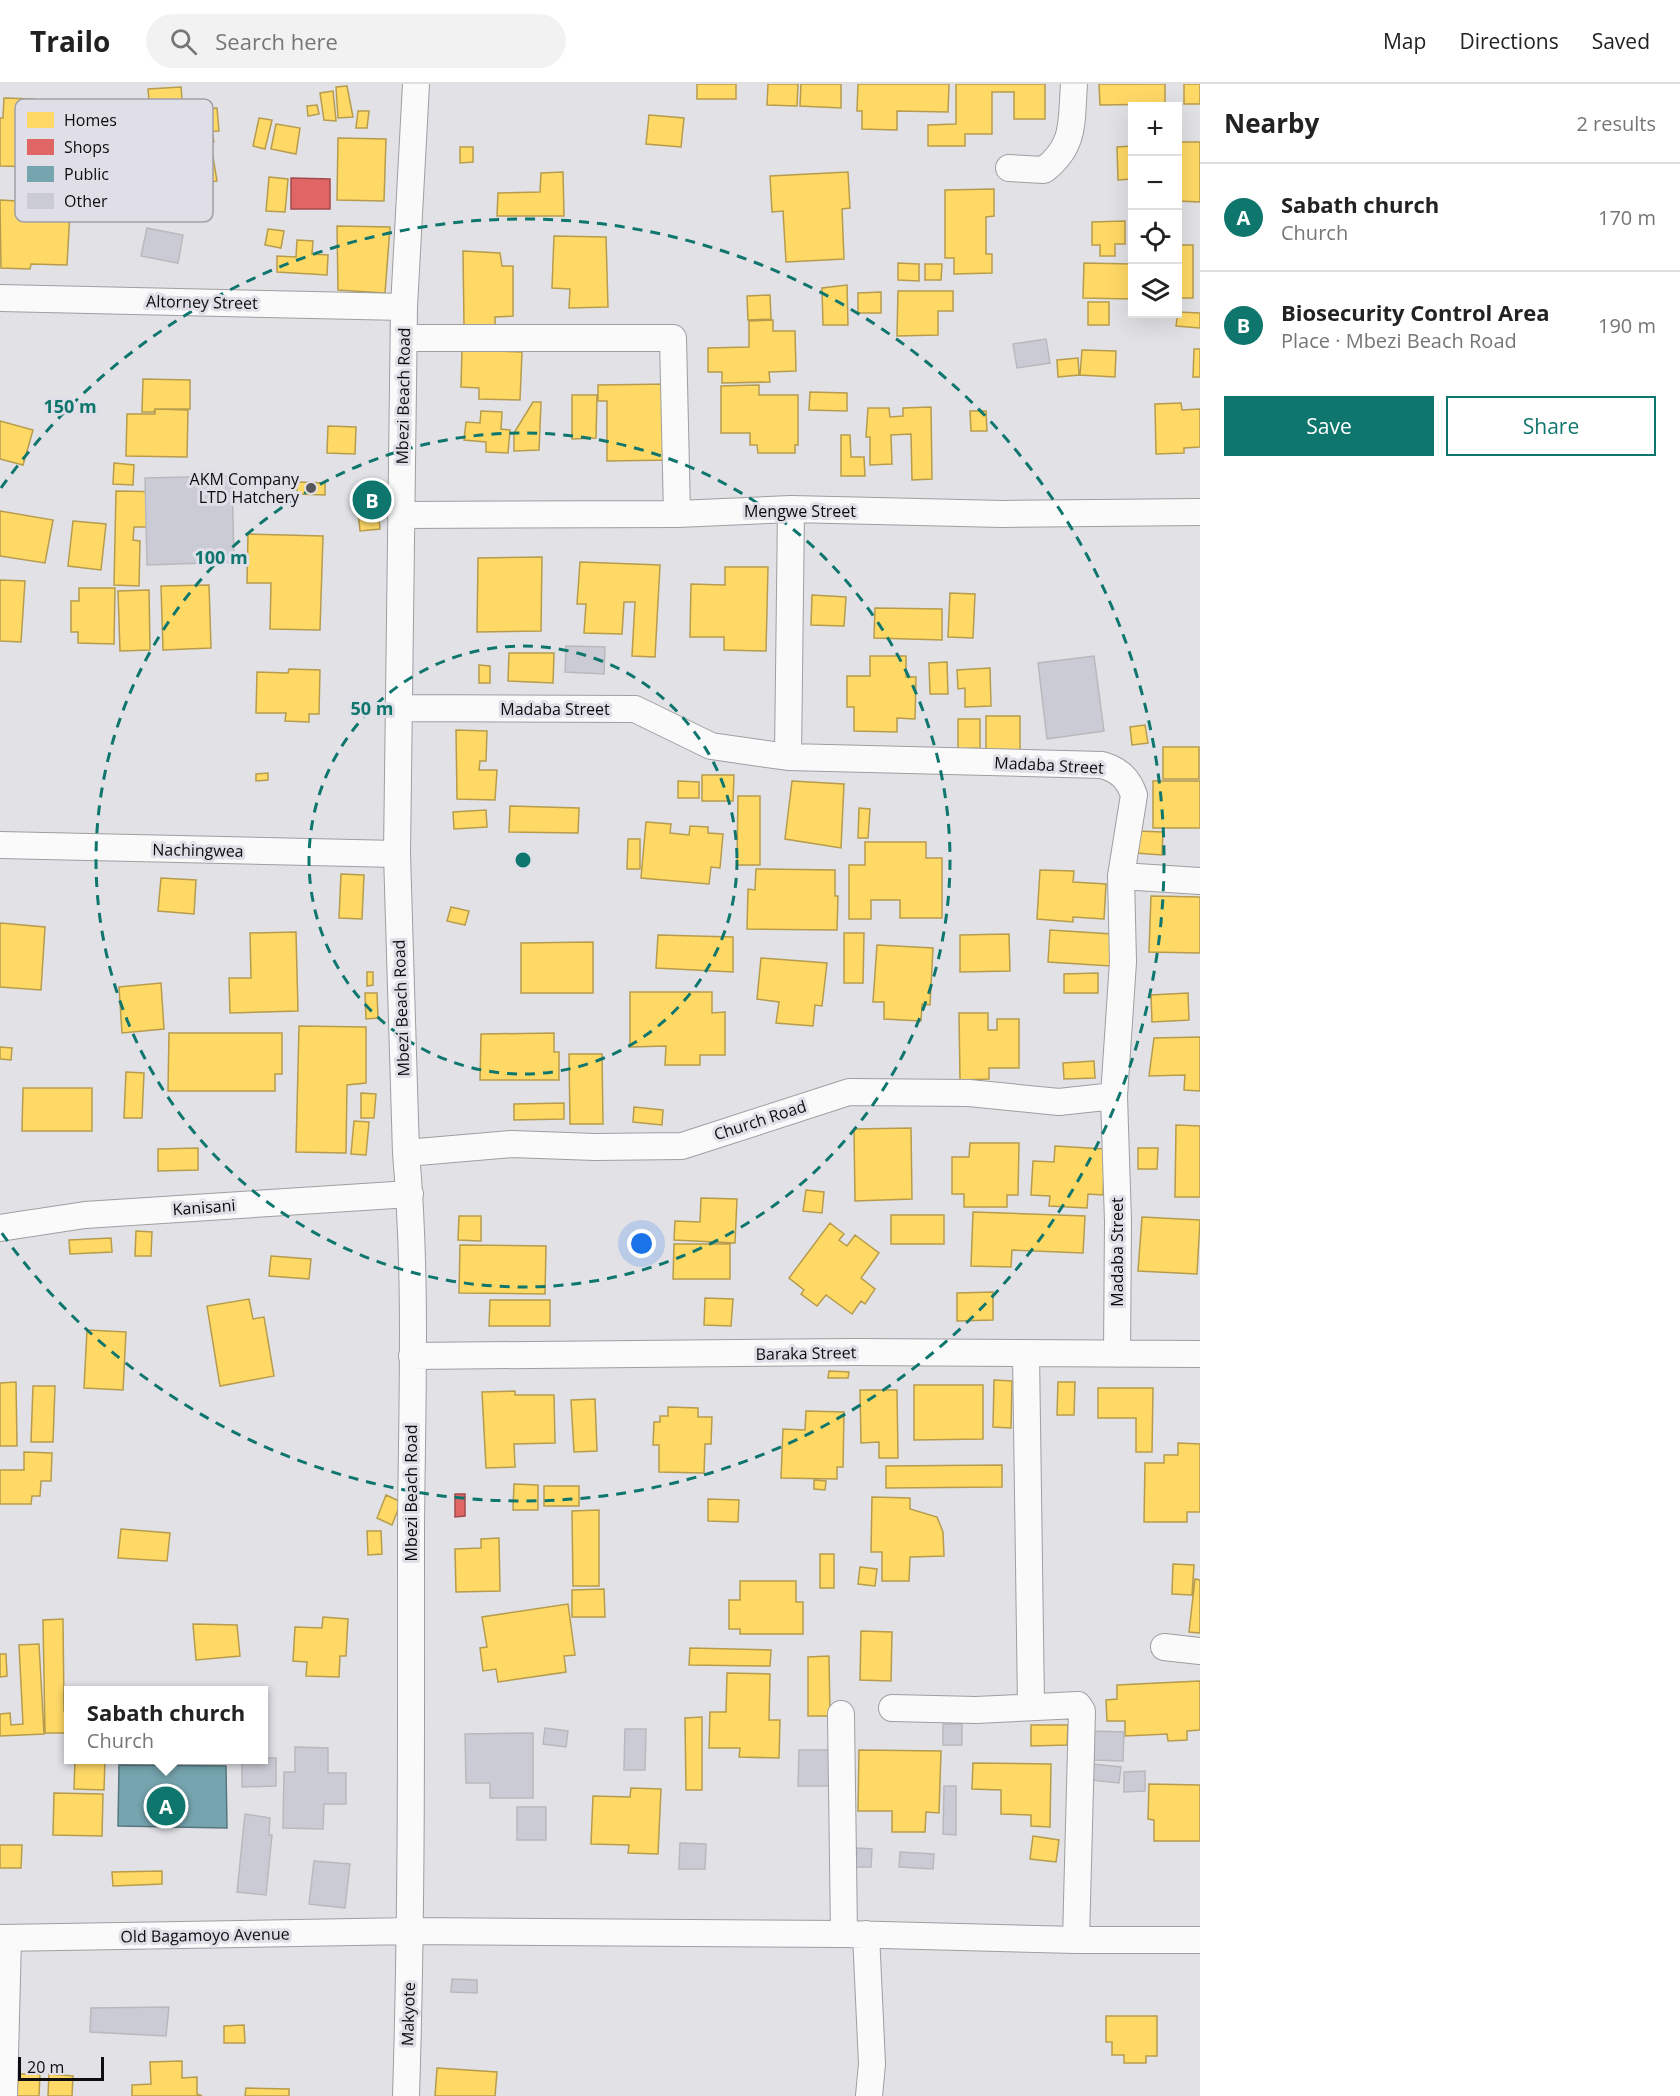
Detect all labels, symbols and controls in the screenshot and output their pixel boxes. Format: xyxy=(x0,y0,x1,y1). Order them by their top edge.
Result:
search box xyxy=(146,14,566,68)
text: Trailo xyxy=(30,22,110,60)
icon: search xyxy=(167,25,200,58)
text: Search here xyxy=(215,26,338,56)
text: Map xyxy=(1383,27,1426,55)
text: Directions xyxy=(1459,27,1559,55)
text: Saved xyxy=(1592,27,1650,55)
legend xyxy=(15,99,213,222)
map controls xyxy=(1128,102,1182,318)
button: + xyxy=(1128,102,1182,156)
text: Nearby xyxy=(1224,105,1319,141)
text: Homes xyxy=(64,109,117,131)
text: 2 results xyxy=(1576,110,1656,137)
text: Shops xyxy=(64,136,110,158)
button: − xyxy=(1128,156,1182,210)
text: Public xyxy=(64,163,109,185)
text: Sabath church xyxy=(1281,189,1439,219)
text: Other xyxy=(64,190,108,212)
text: A xyxy=(1237,204,1250,231)
text: 170 m xyxy=(1598,204,1656,231)
button: locate xyxy=(1128,210,1182,264)
text: Church xyxy=(1281,219,1348,246)
button: layers xyxy=(1128,264,1182,318)
street label: Altorney Street xyxy=(146,290,258,314)
text: Biosecurity Control Area xyxy=(1281,297,1549,327)
text: B xyxy=(1237,312,1250,339)
text: 190 m xyxy=(1598,312,1656,339)
street label: Mbezi Beach Road xyxy=(391,327,415,465)
text: Place · Mbezi Beach Road xyxy=(1281,327,1517,354)
text: 150 m xyxy=(43,394,97,418)
button: Save xyxy=(1224,396,1434,456)
button: Share xyxy=(1446,396,1656,456)
place label: AKM Company LTD Hatchery xyxy=(190,468,300,508)
pin: B xyxy=(352,478,392,522)
marker: AKM Company LTD Hatchery xyxy=(304,481,318,495)
street label: Mengwe Street xyxy=(744,500,856,522)
text: 100 m xyxy=(194,545,248,569)
text: 50 m xyxy=(351,696,393,720)
street label: Madaba Street xyxy=(500,698,610,720)
street label: Madaba Street xyxy=(994,751,1105,779)
street label: Nachingwea xyxy=(152,838,244,862)
centre of rings xyxy=(513,850,533,870)
street label: Mbezi Beach Road xyxy=(388,939,414,1077)
street label: Church Road xyxy=(711,1095,809,1145)
street label: Kanisani xyxy=(172,1194,236,1220)
street label: Madaba Street xyxy=(1106,1197,1128,1307)
your location xyxy=(627,1229,656,1258)
street label: Baraka Street xyxy=(755,1341,857,1365)
street label: Mbezi Beach Road xyxy=(400,1425,422,1561)
popup xyxy=(64,1686,268,1764)
text: Sabath church xyxy=(87,1697,245,1727)
text: Church xyxy=(87,1727,154,1754)
pin: A xyxy=(146,1784,186,1828)
street label: Old Bagamoyo Avenue xyxy=(120,1923,290,1947)
street label: Makyote xyxy=(396,1982,420,2046)
scale bar xyxy=(18,2054,104,2082)
text: 20 m xyxy=(27,2056,64,2078)

